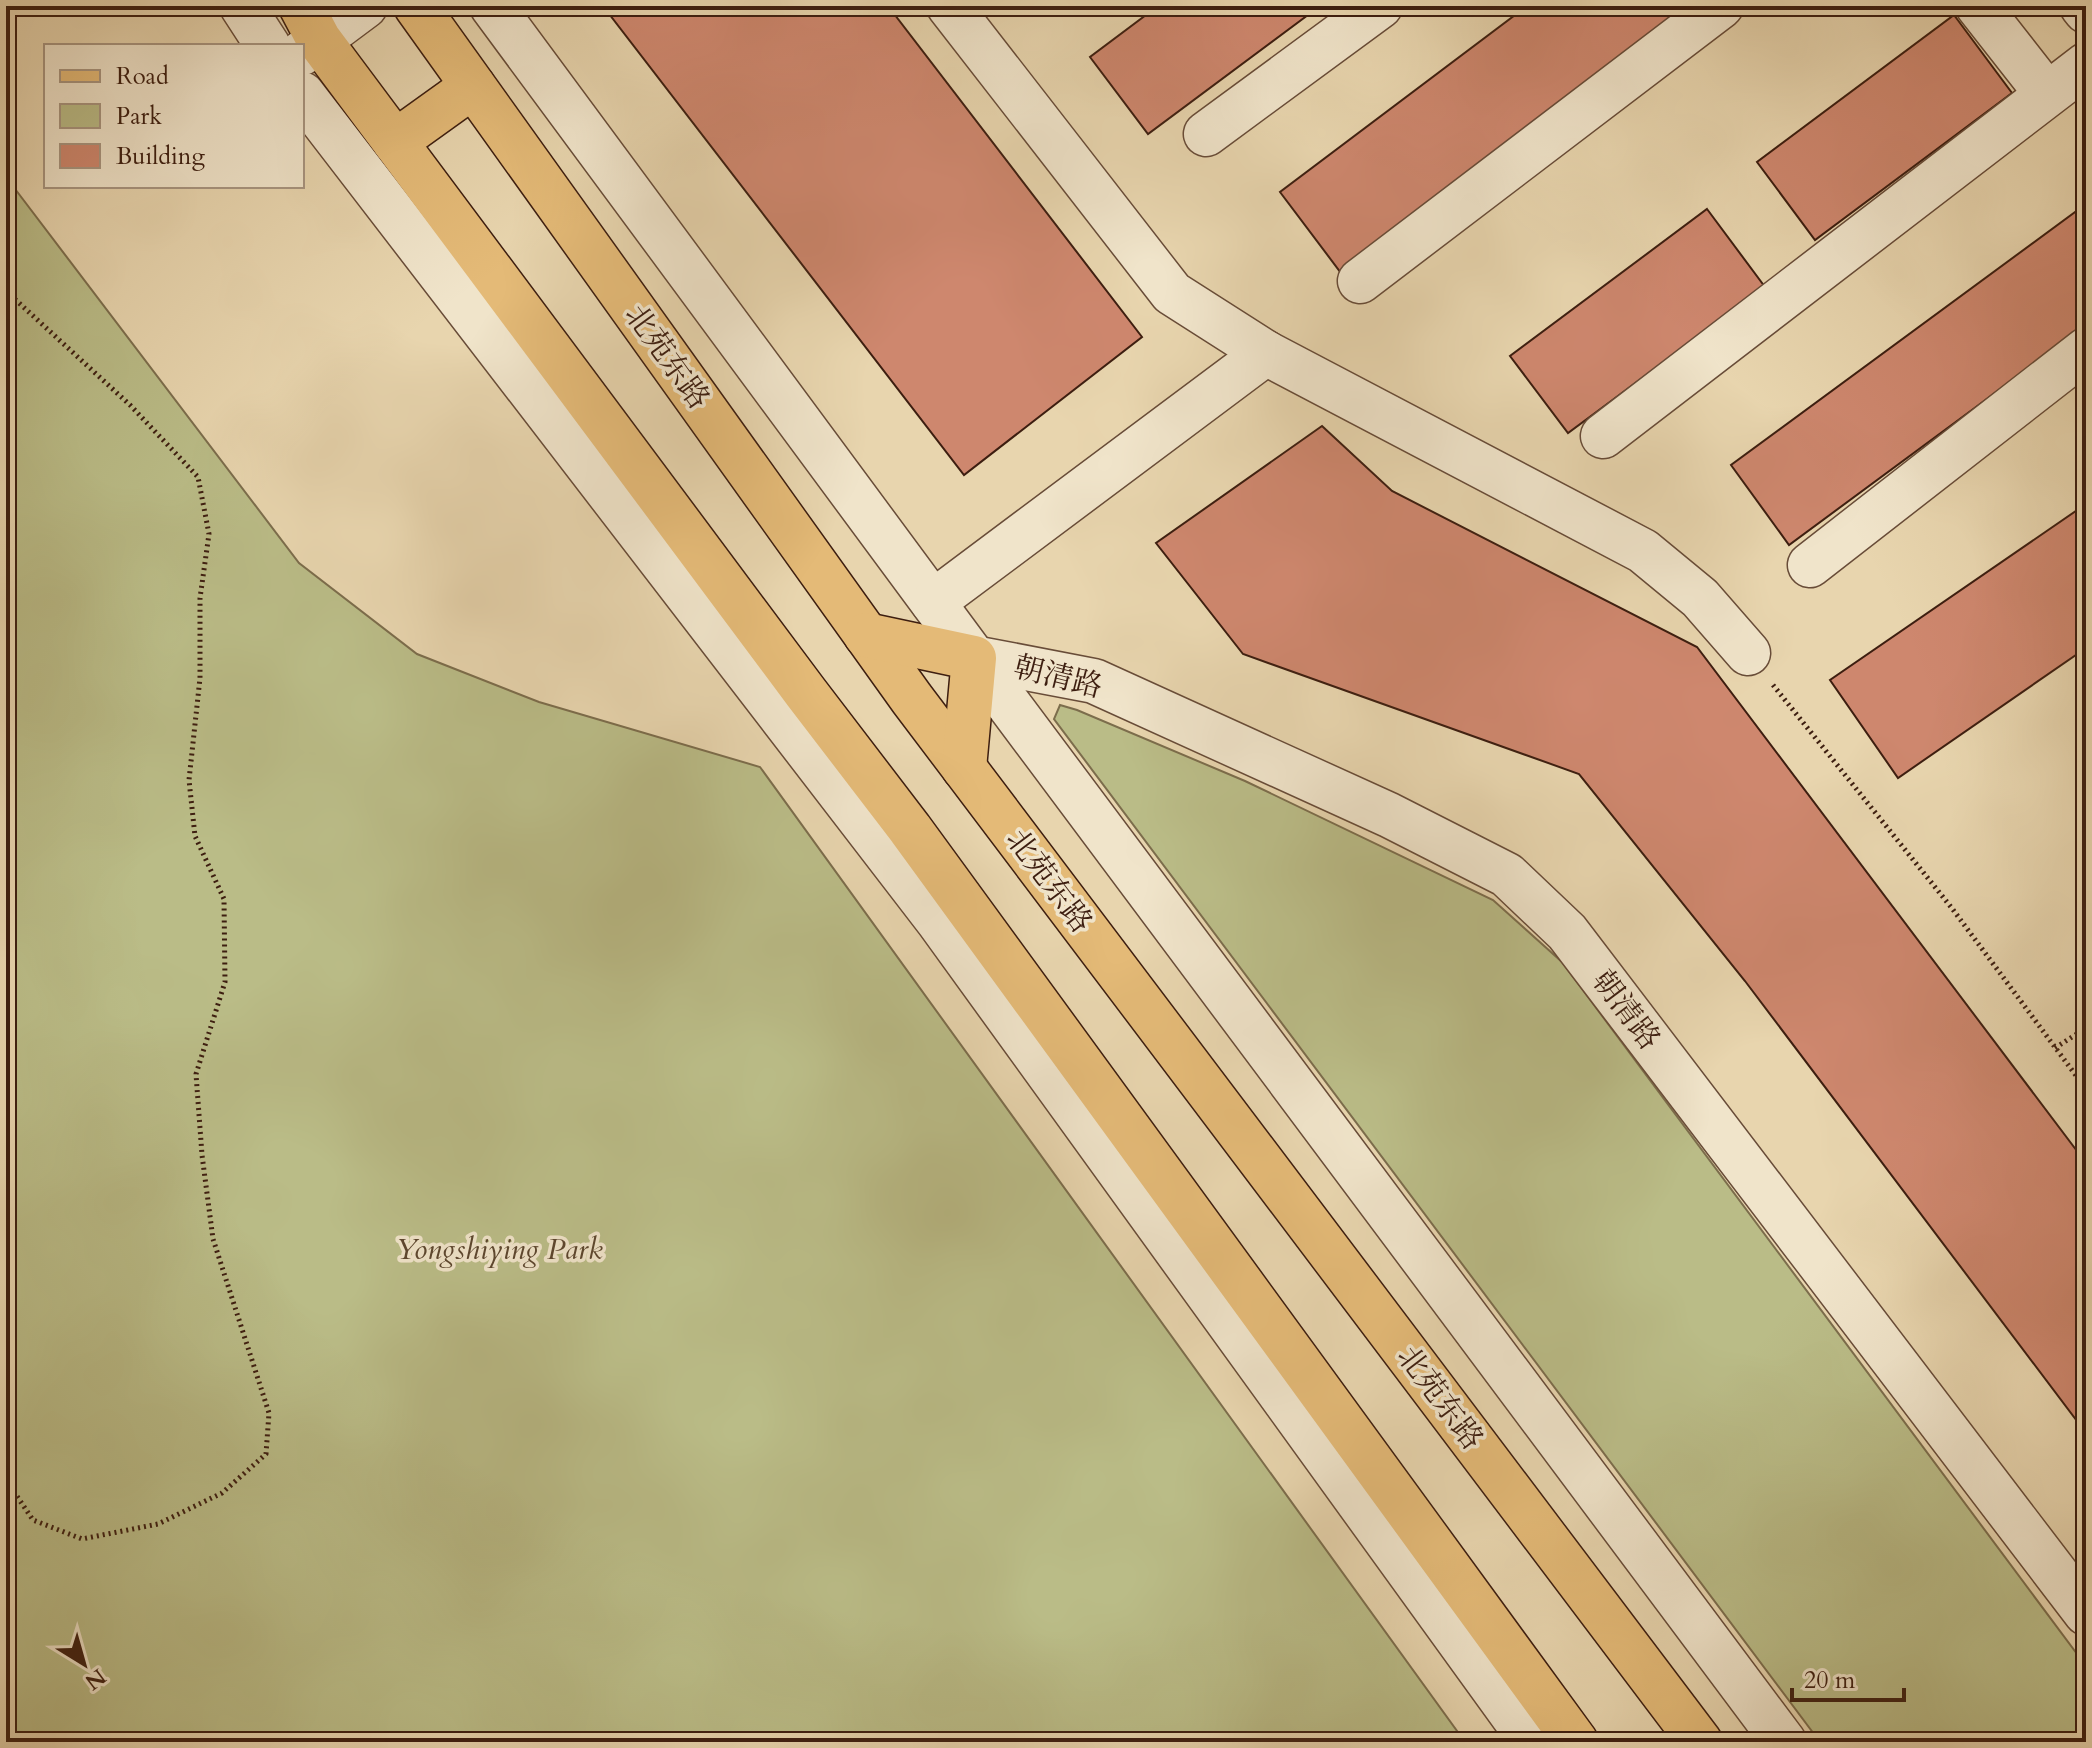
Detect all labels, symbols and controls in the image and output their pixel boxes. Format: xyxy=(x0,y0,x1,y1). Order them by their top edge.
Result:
legend xyxy=(44,44,304,188)
text: Road xyxy=(116,60,169,93)
text: Park xyxy=(116,100,162,133)
text: Building xyxy=(116,140,206,173)
street label: 北苑东路 xyxy=(615,296,719,418)
street label: 朝清路 xyxy=(1009,646,1107,708)
street label: 北苑东路 xyxy=(997,821,1101,941)
street label: 朝清路 xyxy=(1583,962,1669,1058)
park label: Yongshiying Park xyxy=(395,1229,603,1270)
street label: 北苑东路 xyxy=(1388,1338,1492,1458)
north arrow xyxy=(44,1624,124,1704)
scale bar xyxy=(1792,1652,1904,1702)
text: N xyxy=(79,1661,112,1697)
text: 20 m xyxy=(1804,1664,1856,1697)

